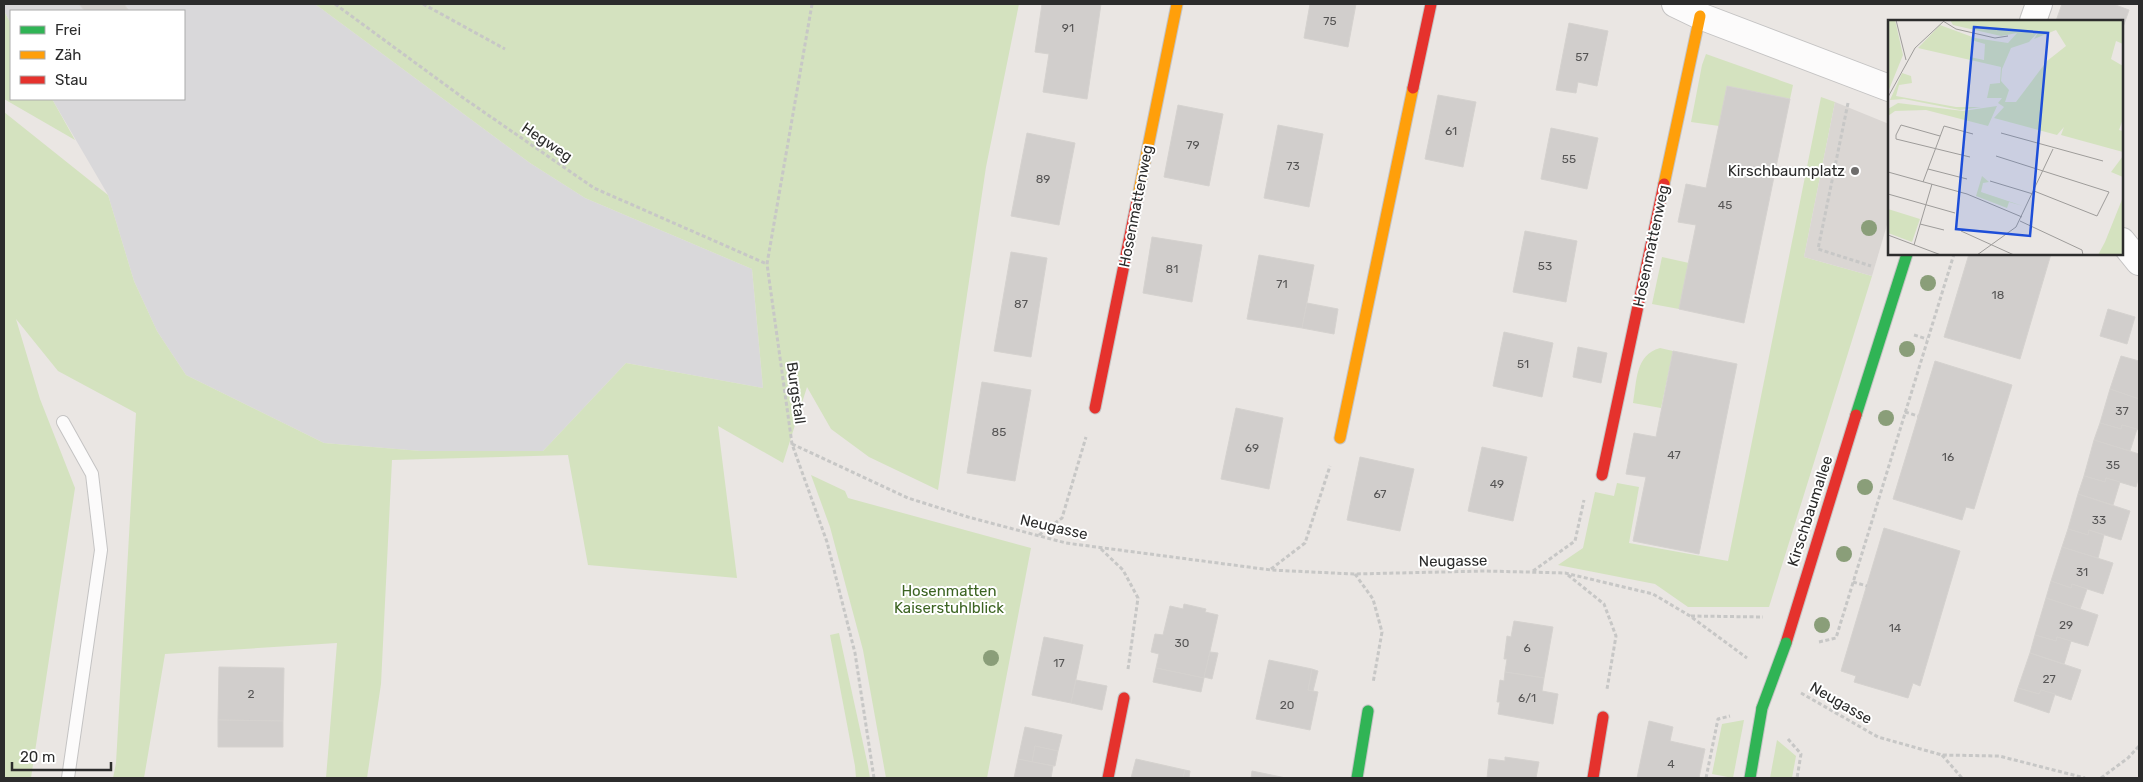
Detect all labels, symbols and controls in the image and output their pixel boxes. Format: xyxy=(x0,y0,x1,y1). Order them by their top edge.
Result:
legend xyxy=(10,10,185,100)
house number: 75 xyxy=(1323,14,1337,28)
inset map xyxy=(1888,20,2123,255)
text: Frei xyxy=(55,21,81,39)
house number: 91 xyxy=(1062,21,1074,35)
text: Zäh xyxy=(55,46,81,64)
house number: 57 xyxy=(1575,50,1589,64)
text: Stau xyxy=(55,71,88,89)
street label: Hegweg xyxy=(518,119,576,165)
house number: 61 xyxy=(1445,124,1457,138)
house number: 79 xyxy=(1186,138,1200,152)
street label: Hosenmattenweg xyxy=(1115,143,1157,269)
house number: 55 xyxy=(1562,152,1576,166)
house number: 73 xyxy=(1286,159,1300,173)
place label: Kirschbaumplatz xyxy=(1728,162,1845,180)
marker: Kirschbaumplatz xyxy=(1849,165,1861,177)
house number: 89 xyxy=(1036,172,1050,186)
street label: Hosenmattenweg xyxy=(1629,183,1673,309)
house number: 45 xyxy=(1718,198,1732,212)
house number: 53 xyxy=(1538,259,1552,273)
house number: 81 xyxy=(1166,262,1178,276)
house number: 71 xyxy=(1276,277,1288,291)
house number: 18 xyxy=(1992,288,2004,302)
house number: 87 xyxy=(1014,297,1028,311)
house number: 51 xyxy=(1517,357,1529,371)
street label: Burgstall xyxy=(783,361,809,425)
house number: 37 xyxy=(2115,404,2129,418)
house number: 85 xyxy=(992,425,1006,439)
house number: 69 xyxy=(1245,441,1259,455)
house number: 47 xyxy=(1667,448,1681,462)
house number: 16 xyxy=(1942,450,1954,464)
street label: Kirschbaumallee xyxy=(1784,453,1836,569)
house number: 35 xyxy=(2106,458,2120,472)
house number: 49 xyxy=(1490,477,1504,491)
house number: 67 xyxy=(1373,487,1387,501)
street label: Neugasse xyxy=(1018,510,1090,544)
house number: 33 xyxy=(2092,513,2106,527)
street label: Neugasse xyxy=(1418,551,1488,571)
house number: 31 xyxy=(2076,565,2088,579)
park label: Hosenmatten Kaiserstuhlblick xyxy=(894,582,1004,617)
house number: 29 xyxy=(2059,618,2073,632)
house number: 14 xyxy=(1889,621,1902,635)
house number: 30 xyxy=(1175,636,1189,650)
house number: 6 xyxy=(1523,641,1531,655)
house number: 17 xyxy=(1053,656,1065,670)
house number: 27 xyxy=(2042,672,2056,686)
street label: Neugasse xyxy=(1807,678,1875,728)
house number: 2 xyxy=(247,687,255,701)
house number: 6/1 xyxy=(1518,691,1536,705)
house number: 20 xyxy=(1280,698,1294,712)
scale bar xyxy=(12,740,111,772)
text: 20 m xyxy=(20,748,55,766)
house number: 4 xyxy=(1667,757,1675,771)

